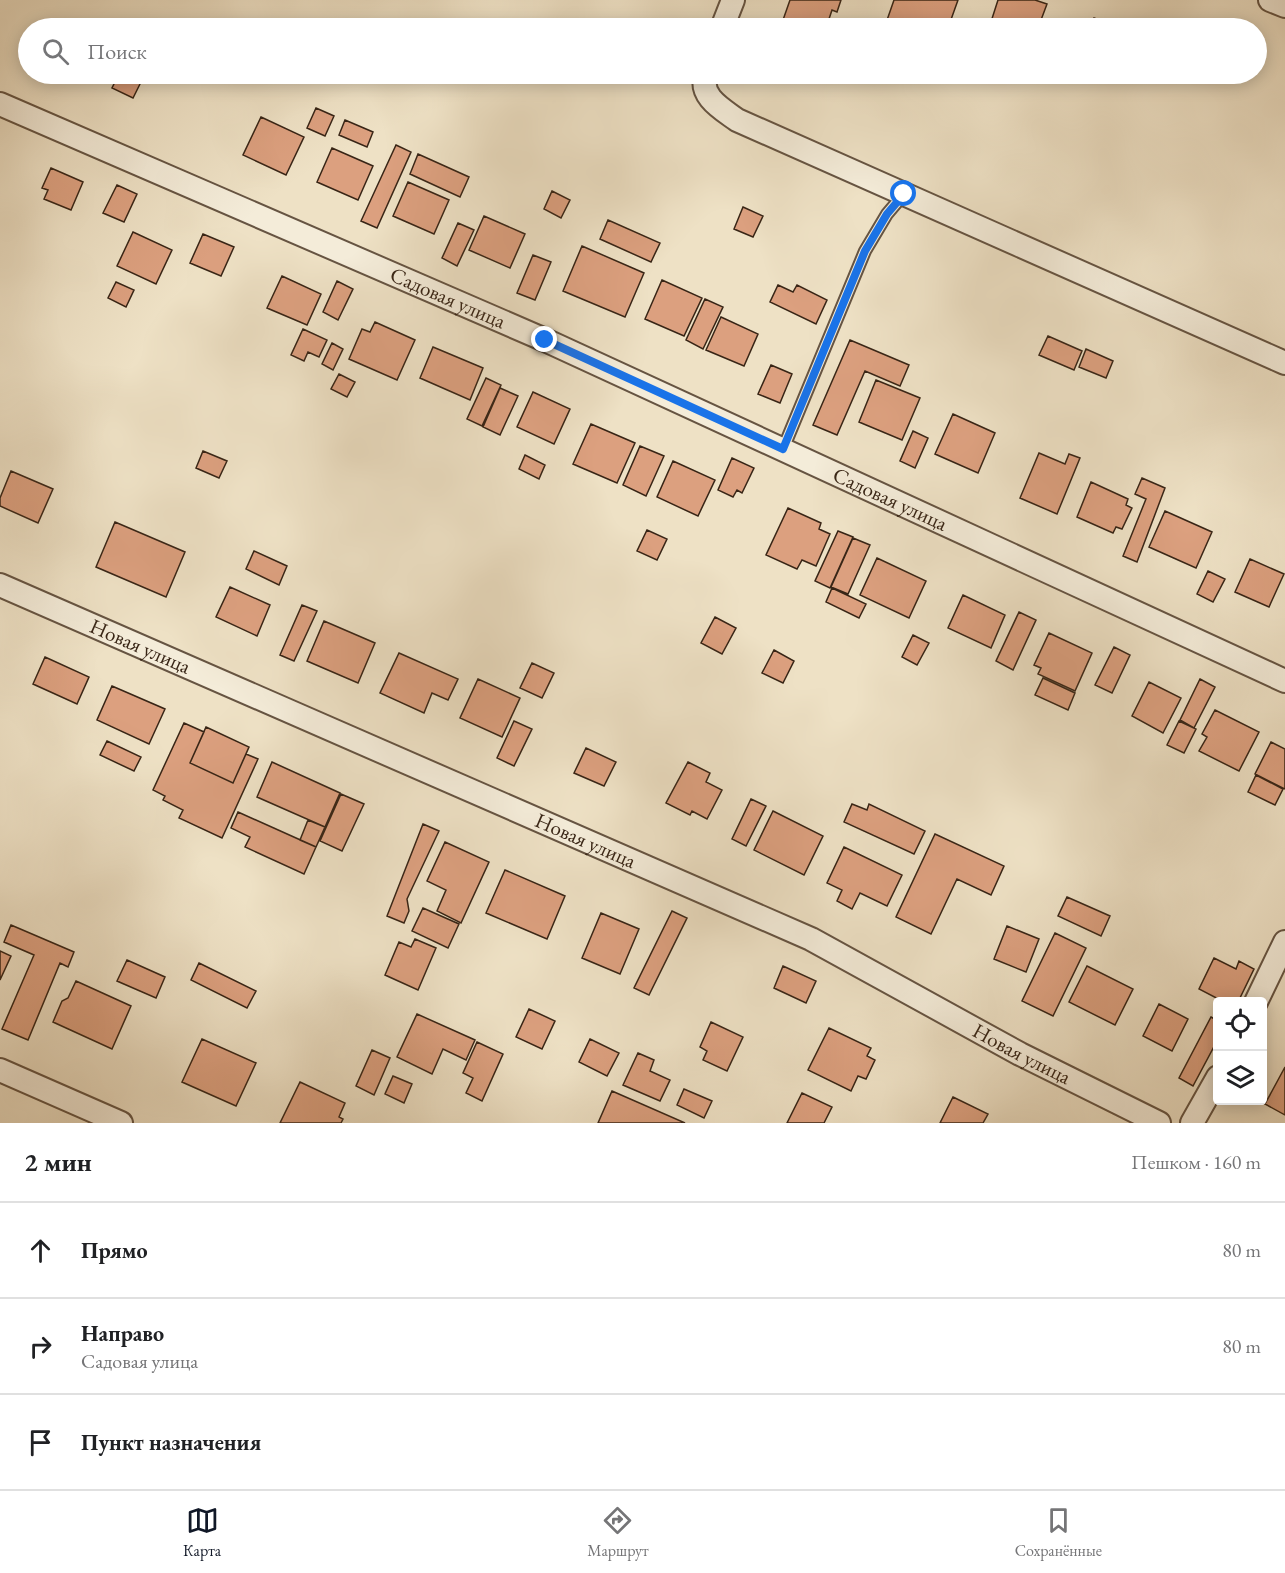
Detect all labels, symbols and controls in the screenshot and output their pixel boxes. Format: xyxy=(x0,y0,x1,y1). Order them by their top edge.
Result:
search box xyxy=(18,18,1267,84)
icon: search xyxy=(39,35,72,68)
text: Поиск xyxy=(87,37,147,66)
route start xyxy=(890,180,916,206)
street label: Садовая улица xyxy=(386,261,510,335)
route end xyxy=(531,326,557,352)
street label: Садовая улица xyxy=(829,461,953,537)
street label: Новая улица xyxy=(86,612,196,680)
street label: Новая улица xyxy=(531,806,641,874)
map controls xyxy=(1213,997,1267,1105)
button: locate xyxy=(1213,997,1267,1051)
street label: Новая улица xyxy=(968,1017,1076,1090)
button: layers xyxy=(1213,1051,1267,1105)
text: 2 мин xyxy=(24,1145,92,1179)
text: Пешком · 160 m xyxy=(1131,1149,1261,1175)
icon: ahead xyxy=(24,1234,57,1267)
text: Прямо xyxy=(81,1236,148,1265)
text: 80 m xyxy=(1222,1237,1261,1263)
text: Направо xyxy=(81,1319,164,1348)
icon: right xyxy=(24,1330,57,1363)
text: 80 m xyxy=(1222,1333,1261,1359)
text: Садовая улица xyxy=(81,1348,198,1374)
icon: arrive xyxy=(24,1426,57,1459)
text: Пункт назначения xyxy=(81,1428,261,1457)
tab: Карта xyxy=(183,1504,221,1561)
tab: Маршрут xyxy=(587,1504,649,1561)
tab: Сохранённые xyxy=(1015,1504,1102,1561)

